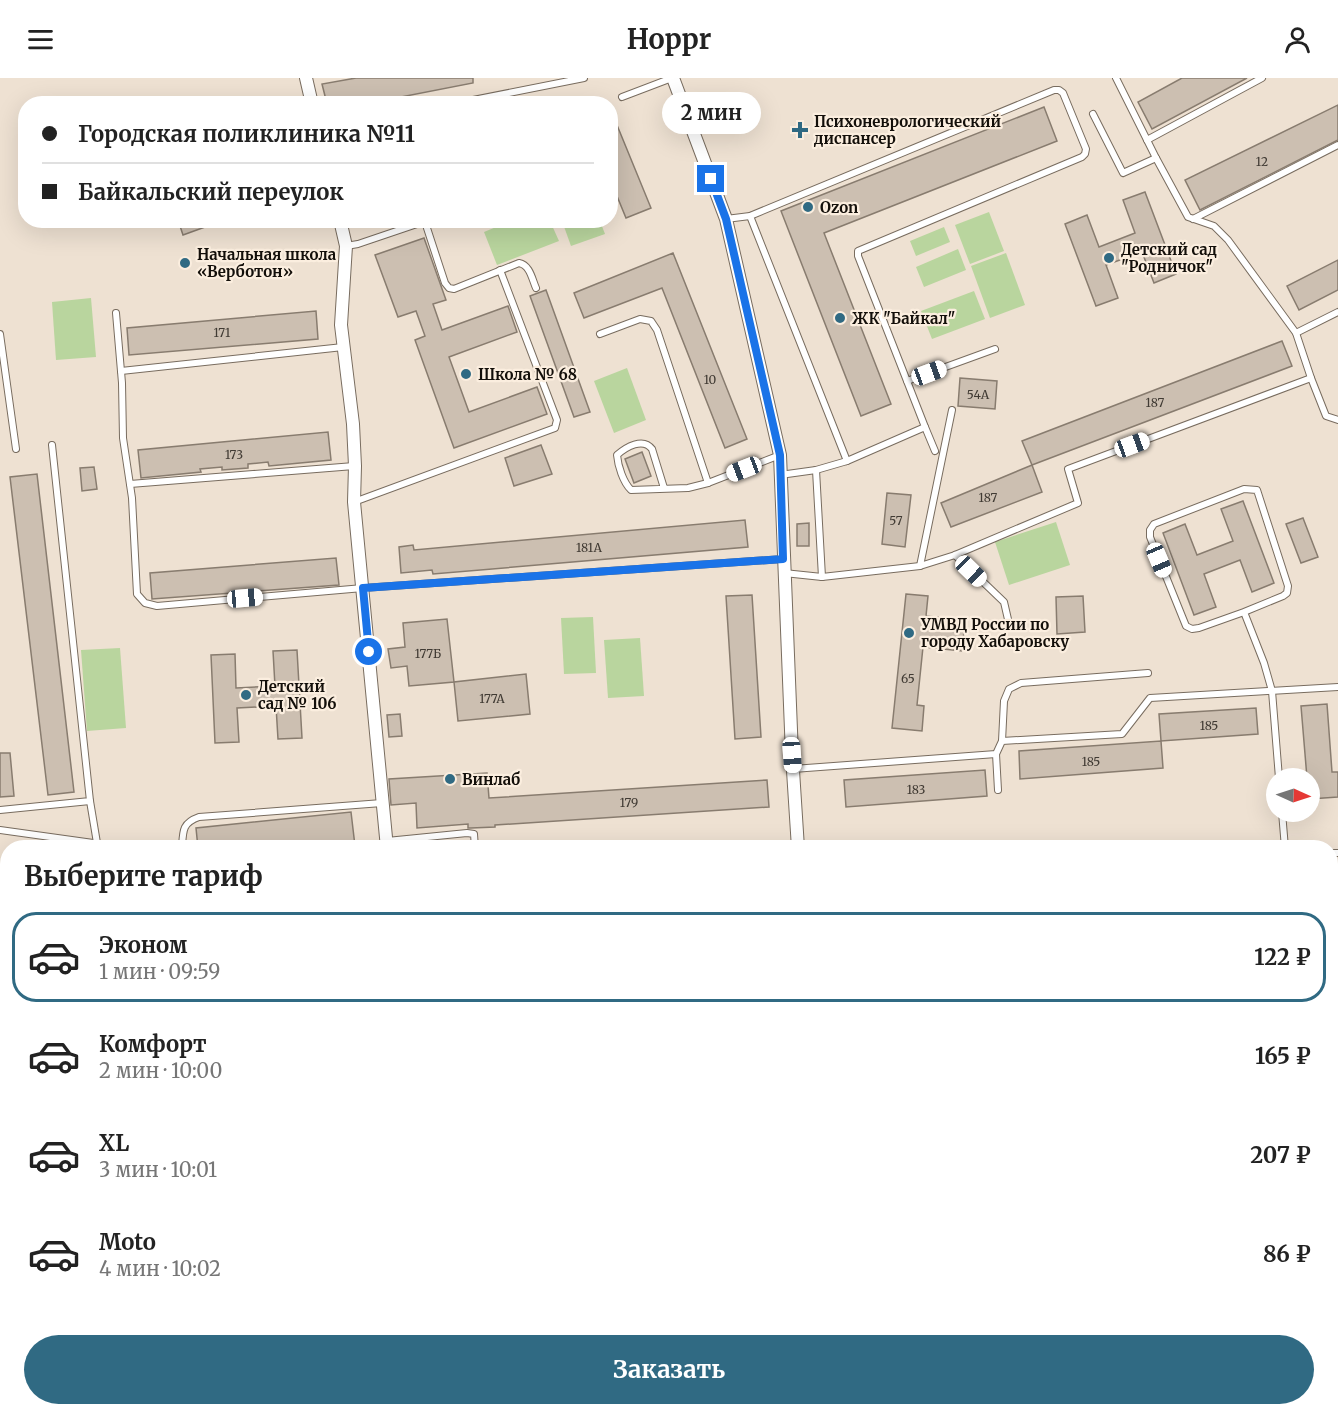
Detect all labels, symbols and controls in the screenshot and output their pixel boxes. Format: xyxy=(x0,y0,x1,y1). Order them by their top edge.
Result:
text: Hoppr xyxy=(627,22,711,56)
icon: menu xyxy=(24,23,57,56)
icon: person xyxy=(1281,23,1314,56)
callout: 2 мин xyxy=(662,92,760,134)
text: 2 мин xyxy=(681,100,742,125)
place label: Психоневрологический диспансер xyxy=(813,112,1002,148)
text: Городская поликлиника №11 xyxy=(78,120,415,148)
marker: Психоневрологический диспансер xyxy=(791,121,809,139)
house number: 12 xyxy=(1256,154,1268,169)
route end xyxy=(697,165,724,192)
text: Байкальский переулок xyxy=(78,178,344,206)
place label: Ozon xyxy=(820,198,858,217)
marker: Ozon xyxy=(801,200,815,214)
place label: Детский сад "Родничок" xyxy=(1121,240,1217,276)
place label: Начальная школа «Верботон» xyxy=(197,245,337,281)
marker: Детский сад "Родничок" xyxy=(1102,251,1116,265)
marker: Начальная школа «Верботон» xyxy=(178,256,192,270)
place label: ЖК "Байкал" xyxy=(852,309,956,328)
marker: ЖК "Байкал" xyxy=(833,311,847,325)
house number: 171 xyxy=(214,325,231,340)
car xyxy=(909,358,949,388)
place label: Школа № 68 xyxy=(478,365,577,384)
marker: Школа № 68 xyxy=(459,367,473,381)
house number: 10 xyxy=(704,372,717,387)
house number: 54А xyxy=(967,387,990,402)
house number: 187 xyxy=(1146,395,1165,410)
car xyxy=(1112,430,1152,460)
house number: 173 xyxy=(225,447,243,462)
car xyxy=(724,454,764,484)
house number: 187 xyxy=(979,490,998,505)
house number: 57 xyxy=(889,513,903,528)
house number: 181А xyxy=(576,540,603,555)
car xyxy=(1144,540,1174,580)
car xyxy=(952,552,990,590)
car xyxy=(226,587,264,609)
place label: УМВД России по городу Хабаровску xyxy=(920,615,1069,651)
marker: УМВД России по городу Хабаровску xyxy=(902,626,916,640)
route start xyxy=(355,638,382,665)
house number: 177Б xyxy=(415,646,441,661)
house number: 65 xyxy=(901,671,915,686)
place label: Детский сад № 106 xyxy=(258,677,337,713)
marker: Детский сад № 106 xyxy=(239,688,253,702)
house number: 177А xyxy=(479,691,505,706)
house number: 185 xyxy=(1200,718,1218,733)
car xyxy=(782,736,802,774)
house number: 185 xyxy=(1082,754,1100,769)
north arrow xyxy=(1266,768,1320,822)
map controls xyxy=(1266,768,1320,822)
place label: Винлаб xyxy=(462,770,520,789)
marker: Винлаб xyxy=(443,772,457,786)
house number: 183 xyxy=(907,782,925,797)
house number: 179 xyxy=(620,795,638,810)
text: Выберите тариф xyxy=(24,859,263,893)
icon: car xyxy=(27,930,81,984)
text: Эконом xyxy=(99,931,187,959)
text: 122 ₽ xyxy=(1254,943,1311,971)
text: 1 мин · 09:59 xyxy=(99,959,220,984)
icon: car xyxy=(27,1029,81,1083)
text: Комфорт xyxy=(99,1030,207,1058)
text: 165 ₽ xyxy=(1255,1042,1311,1070)
text: 2 мин · 10:00 xyxy=(99,1058,222,1083)
icon: car xyxy=(27,1128,81,1182)
text: XL xyxy=(99,1129,129,1157)
text: 207 ₽ xyxy=(1250,1141,1311,1169)
text: 3 мин · 10:01 xyxy=(99,1157,217,1182)
icon: car xyxy=(27,1227,81,1281)
text: Moto xyxy=(99,1228,156,1256)
text: 86 ₽ xyxy=(1263,1240,1311,1268)
text: 4 мин · 10:02 xyxy=(99,1256,221,1281)
button: Заказать xyxy=(24,1335,1314,1404)

